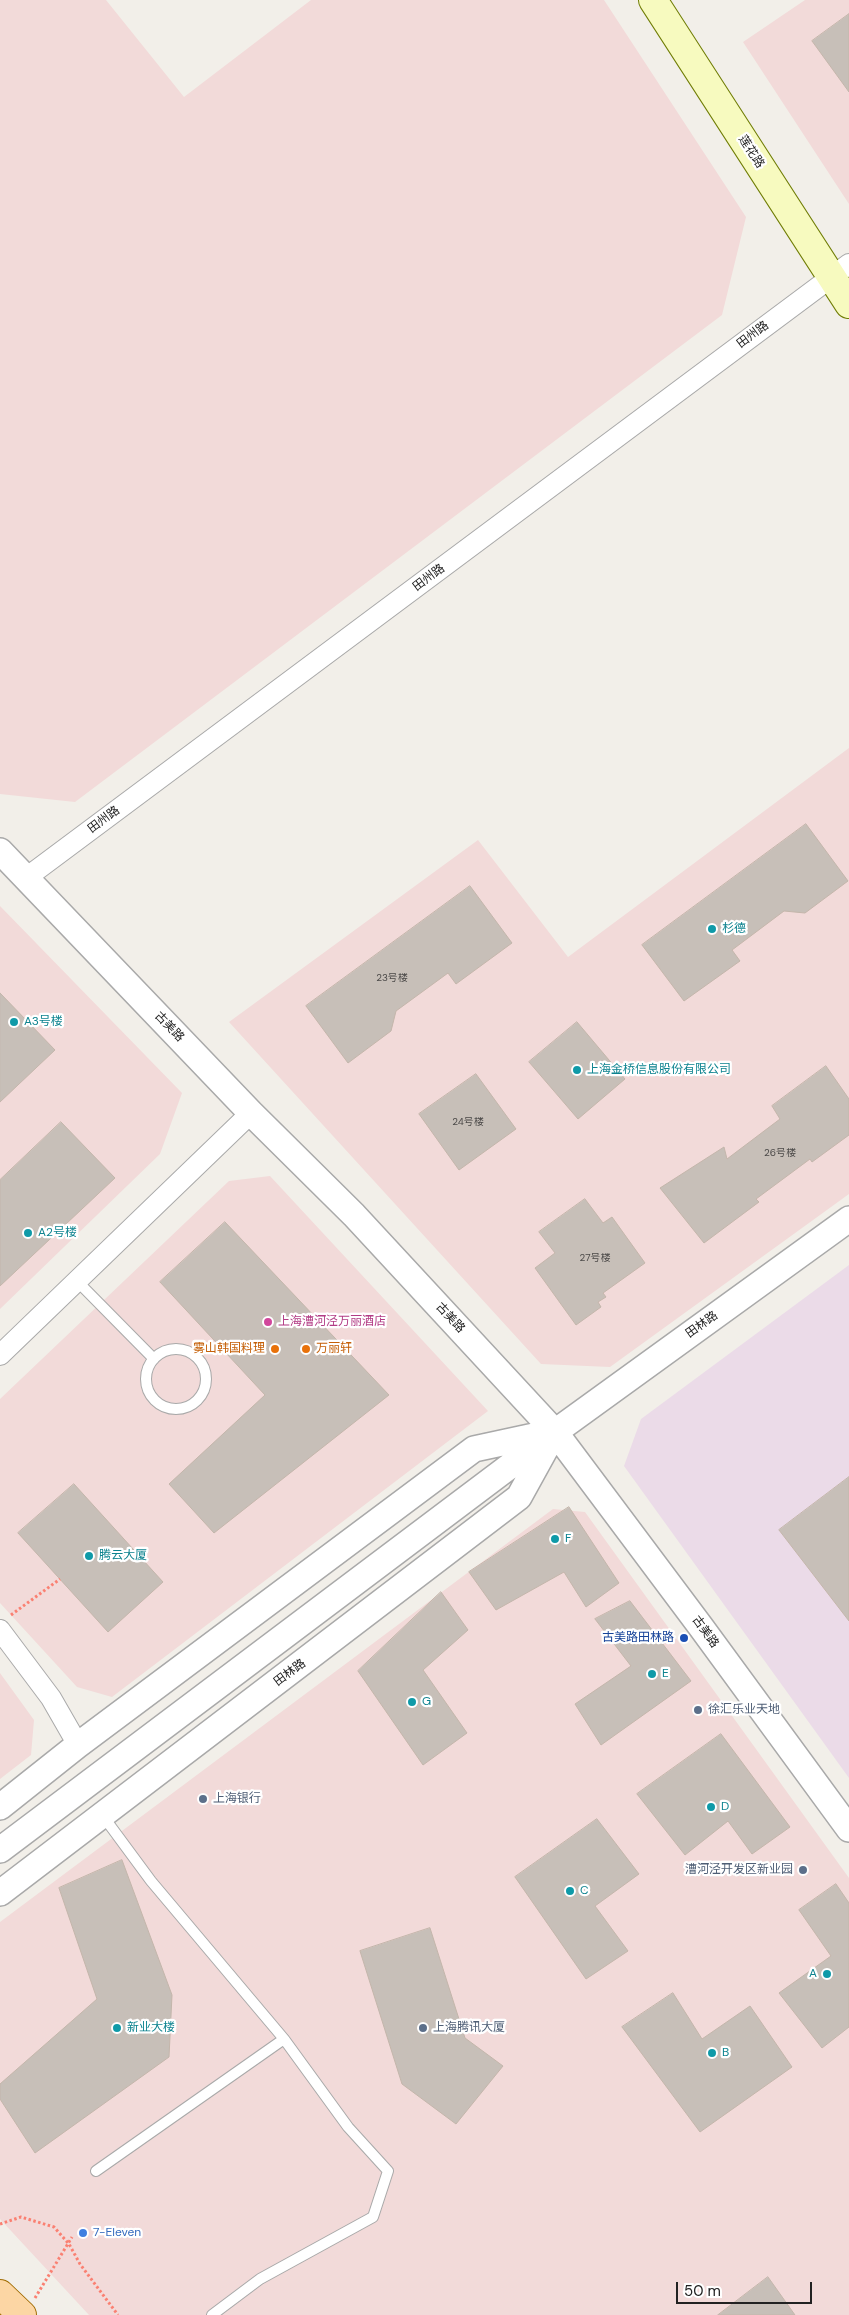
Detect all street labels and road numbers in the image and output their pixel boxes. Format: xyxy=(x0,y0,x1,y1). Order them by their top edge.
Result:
street label: 莲花路 xyxy=(735,133,767,171)
street label: 田州路 xyxy=(734,318,772,352)
street label: 田州路 xyxy=(410,561,448,595)
street label: 田州路 xyxy=(85,803,123,837)
street label: 古美路 xyxy=(151,1009,187,1045)
street label: 古美路 xyxy=(432,1300,468,1336)
street label: 田林路 xyxy=(683,1309,721,1341)
street label: 古美路 xyxy=(689,1613,721,1651)
street label: 田林路 xyxy=(271,1656,309,1690)

